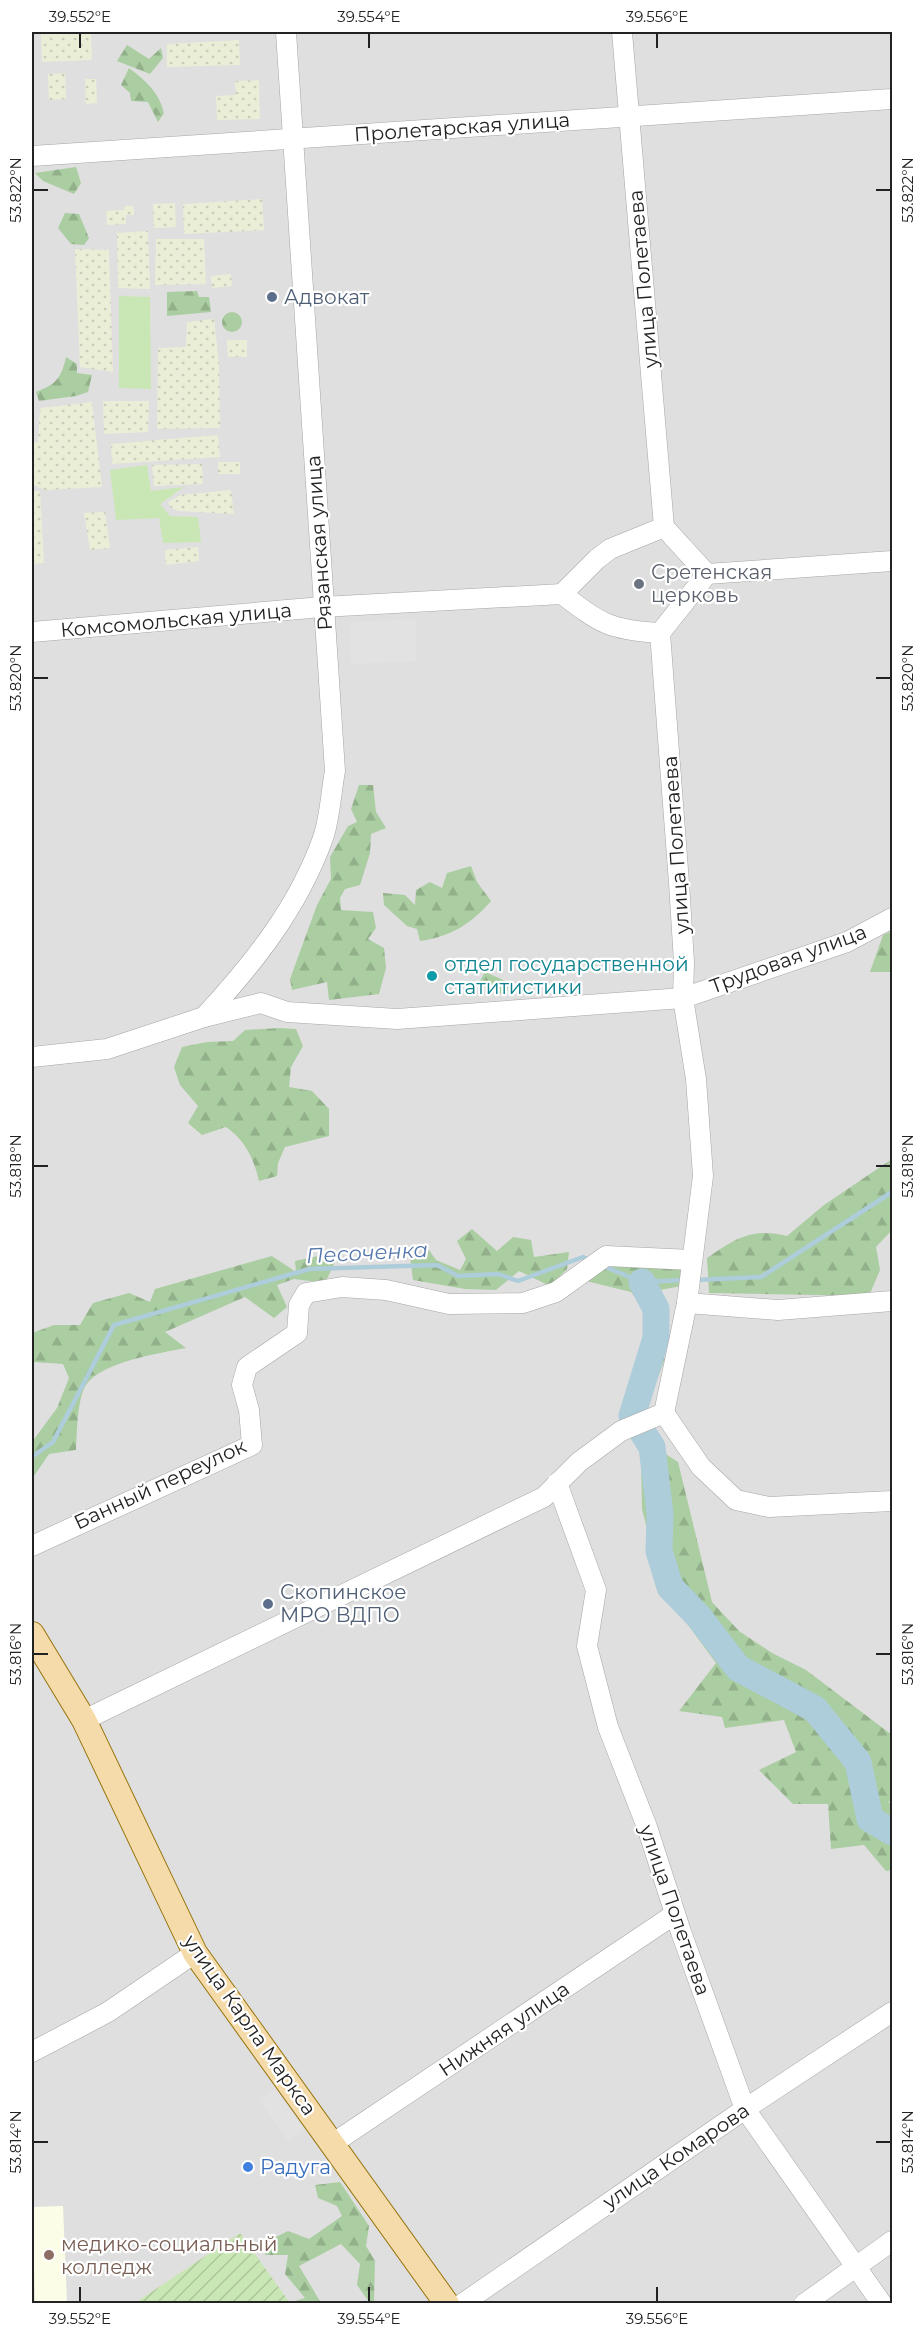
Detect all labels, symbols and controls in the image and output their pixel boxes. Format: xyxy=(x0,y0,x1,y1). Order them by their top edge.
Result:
text: 39.552°E xyxy=(49,7,111,26)
text: 39.554°E xyxy=(337,7,401,26)
text: 39.556°E xyxy=(626,7,688,26)
street label: Пролетарская улица xyxy=(353,107,571,147)
text: 53.822°N xyxy=(6,157,25,223)
text: 53.822°N xyxy=(898,157,917,223)
street label: улица Полетаева xyxy=(623,189,663,370)
place label: Адвокат xyxy=(284,285,370,309)
marker: Адвокат xyxy=(265,290,279,304)
street label: Рязанская улица xyxy=(301,455,337,631)
place label: Сретенская церковь xyxy=(651,560,772,607)
marker: Сретенская церковь xyxy=(632,577,646,591)
street label: Комсомольская улица xyxy=(59,598,293,642)
text: 53.820°N xyxy=(6,645,25,711)
text: 53.820°N xyxy=(898,645,917,711)
street label: улица Полетаева xyxy=(658,755,694,936)
street label: Трудовая улица xyxy=(706,920,870,998)
place label: отдел государственной статитистики xyxy=(444,952,689,999)
marker: отдел государственной статитистики xyxy=(425,969,439,983)
text: 53.818°N xyxy=(6,1134,25,1198)
text: 53.818°N xyxy=(898,1134,917,1198)
water label: Песоченка xyxy=(305,1237,428,1268)
street label: Банный переулок xyxy=(70,1433,250,1534)
place label: Скопинское МРО ВДПО xyxy=(280,1580,407,1627)
marker: Скопинское МРО ВДПО xyxy=(261,1597,275,1611)
text: 53.816°N xyxy=(6,1623,25,1685)
text: 53.816°N xyxy=(898,1623,917,1685)
street label: улица Полетаева xyxy=(634,1821,715,1998)
street label: улица Карла Маркса xyxy=(178,1929,322,2120)
street label: Нижняя улица xyxy=(434,1977,574,2081)
street label: улица Комарова xyxy=(597,2098,754,2214)
text: 53.814°N xyxy=(6,2110,25,2174)
text: 53.814°N xyxy=(898,2110,917,2174)
place label: Радуга xyxy=(260,2155,331,2179)
marker: Радуга xyxy=(241,2160,255,2174)
place label: медико-социальный колледж xyxy=(61,2232,278,2279)
marker: медико-социальный колледж xyxy=(42,2248,56,2262)
text: 39.552°E xyxy=(49,2309,111,2328)
text: 39.554°E xyxy=(337,2309,401,2328)
text: 39.556°E xyxy=(626,2309,688,2328)

